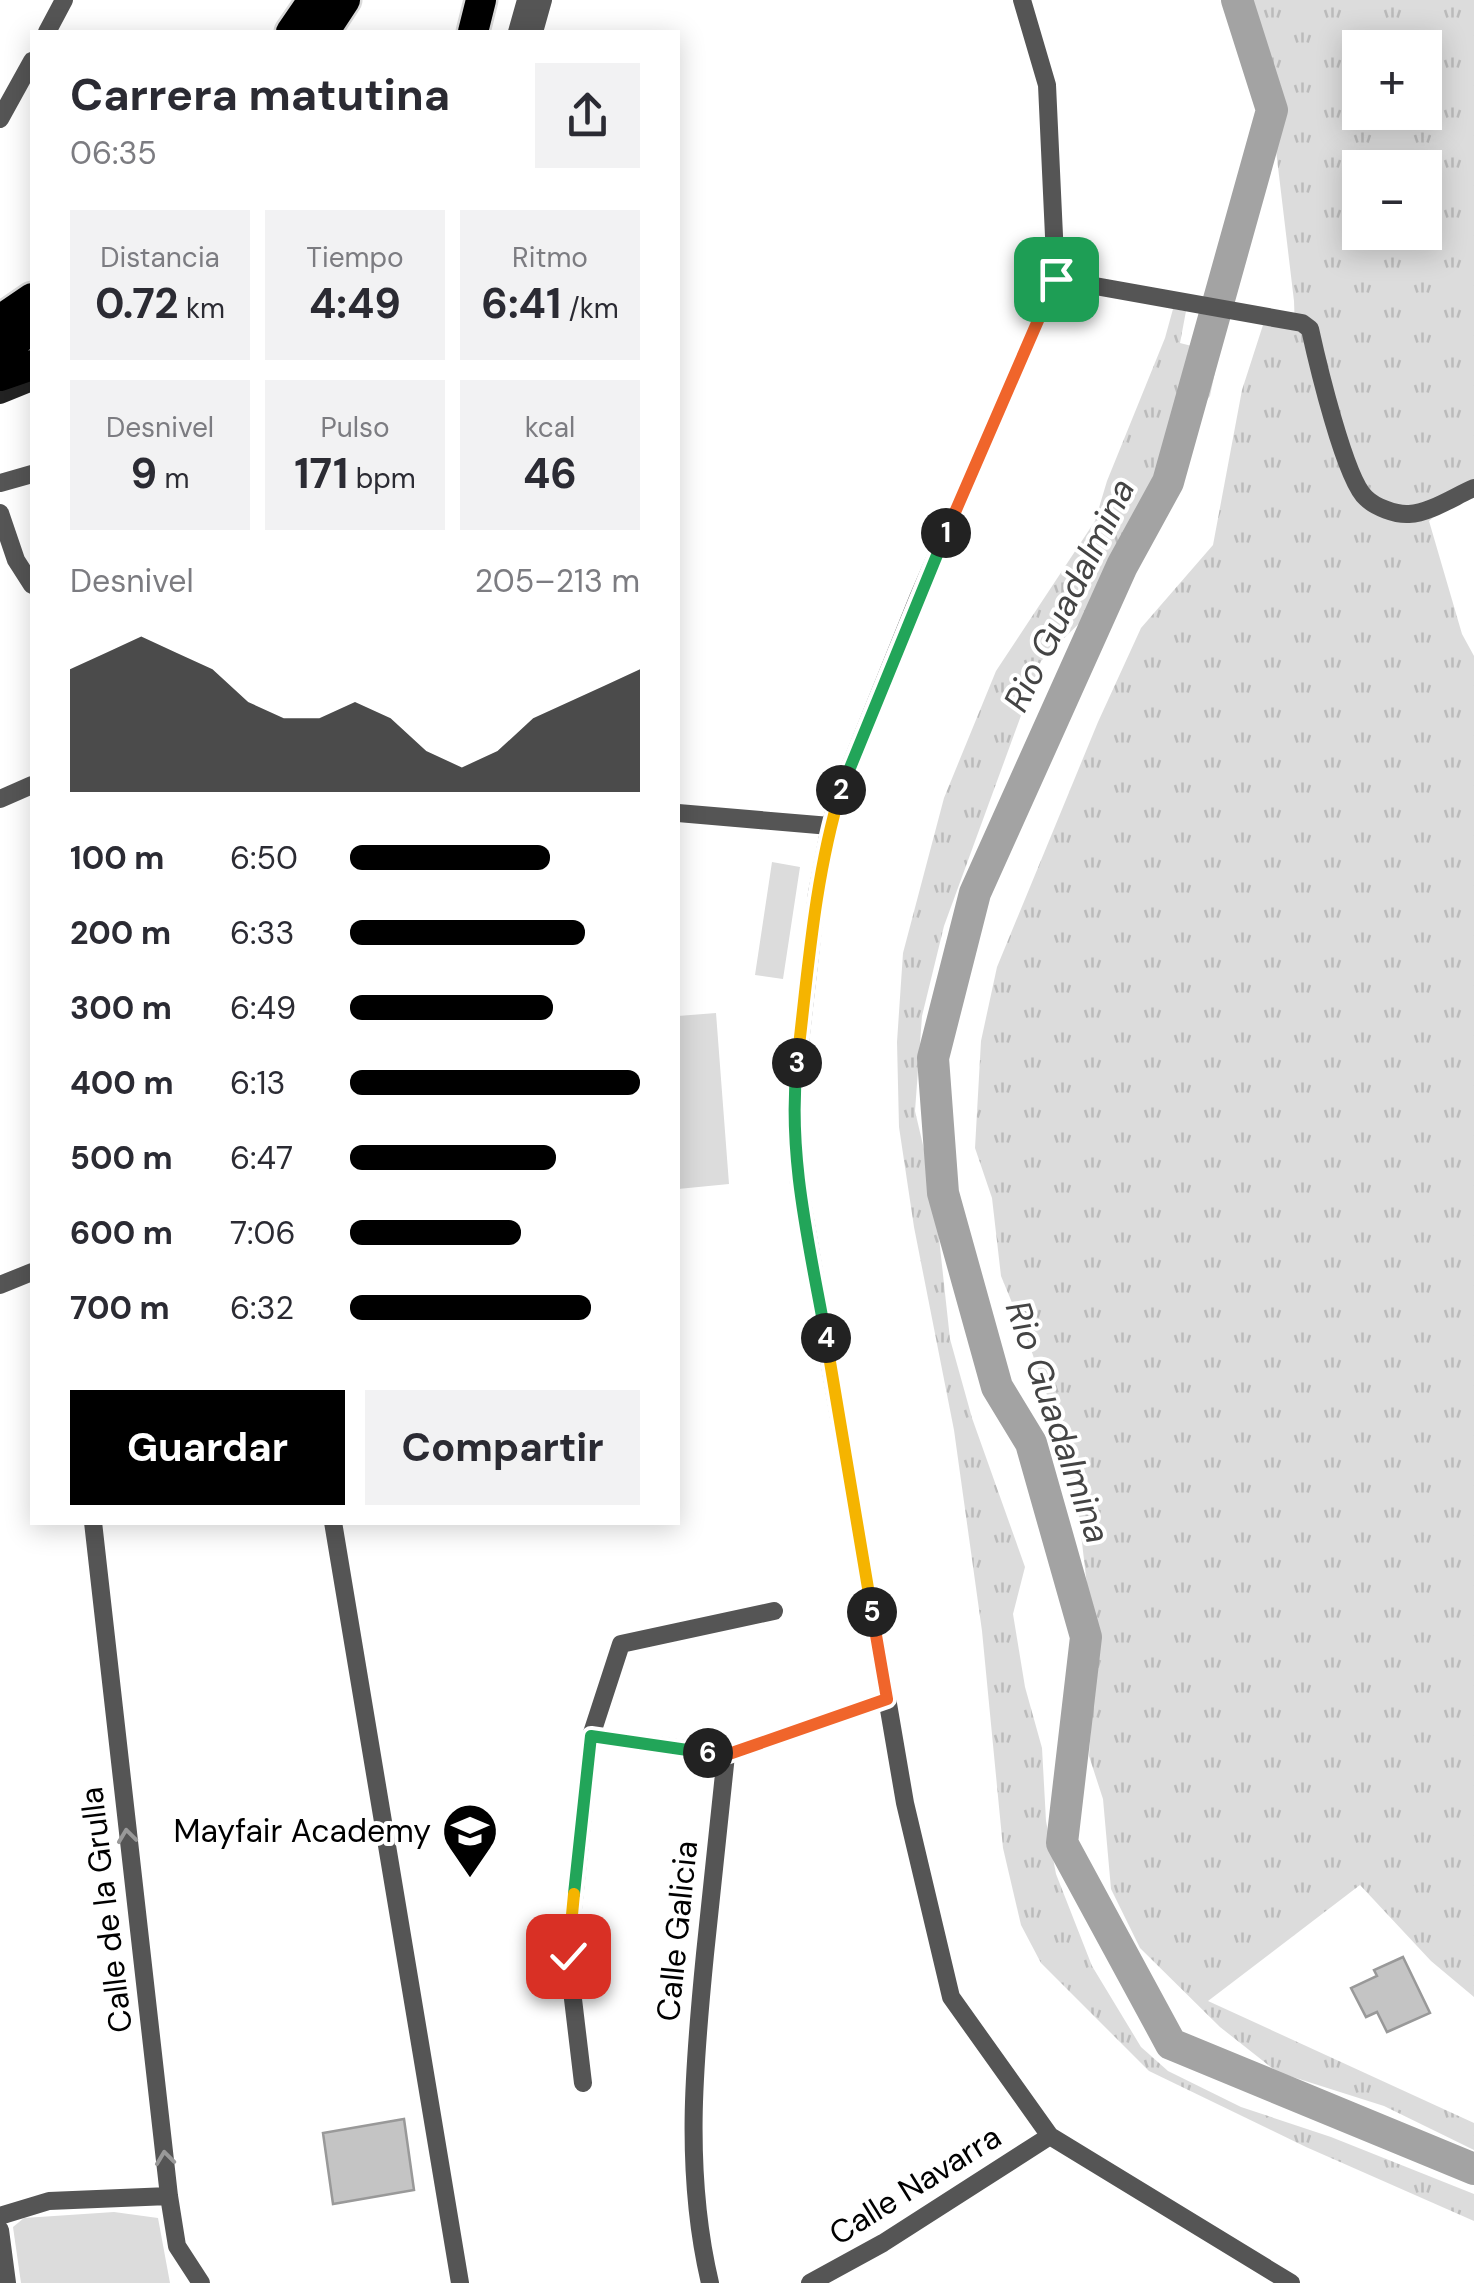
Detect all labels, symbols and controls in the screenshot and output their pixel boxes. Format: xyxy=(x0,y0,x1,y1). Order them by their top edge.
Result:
map controls xyxy=(1342,30,1442,250)
button: + xyxy=(1342,30,1442,130)
button: share xyxy=(535,63,640,168)
text: Carrera matutina xyxy=(70,65,450,124)
text: 06:35 xyxy=(70,132,157,174)
button: − xyxy=(1342,150,1442,250)
pin xyxy=(1014,237,1099,322)
text: Distancia xyxy=(100,239,220,276)
text: Tiempo xyxy=(306,239,404,276)
text: Ritmo xyxy=(512,239,588,276)
icon: arrive xyxy=(1029,252,1084,307)
text: 0.72 xyxy=(95,276,179,331)
text: 4:49 xyxy=(309,276,401,331)
text: 6:41 xyxy=(481,276,561,331)
text: km xyxy=(179,290,225,327)
text: /km xyxy=(561,290,619,327)
text: Desnivel xyxy=(106,409,214,446)
text: Pulso xyxy=(320,409,390,446)
text: kcal xyxy=(525,409,575,446)
text: 9 xyxy=(130,446,157,501)
text: 171 xyxy=(294,446,348,501)
text: 46 xyxy=(523,446,577,501)
text: m xyxy=(157,460,190,497)
text: bpm xyxy=(348,460,416,497)
water label: Rio Guadalmina xyxy=(993,471,1145,719)
pin: 1 xyxy=(921,508,971,558)
text: 1 xyxy=(941,514,951,551)
text: Desnivel xyxy=(70,560,194,602)
text: 205–213 m xyxy=(475,560,640,602)
pin: 2 xyxy=(816,765,866,815)
text: 2 xyxy=(833,771,849,808)
text: 100 m xyxy=(70,837,164,879)
text: 6:50 xyxy=(230,837,298,879)
text: 200 m xyxy=(70,912,171,954)
text: 6:33 xyxy=(230,912,294,954)
text: 300 m xyxy=(70,987,172,1029)
text: 6:49 xyxy=(230,987,296,1029)
pin: 3 xyxy=(772,1038,822,1088)
text: 3 xyxy=(789,1044,805,1081)
text: 400 m xyxy=(70,1062,174,1104)
text: 6:13 xyxy=(230,1062,285,1104)
text: 500 m xyxy=(70,1137,173,1179)
text: 6:47 xyxy=(230,1137,293,1179)
text: 600 m xyxy=(70,1212,173,1254)
text: 7:06 xyxy=(230,1212,296,1254)
text: 700 m xyxy=(70,1287,170,1329)
text: 6:32 xyxy=(230,1287,294,1329)
water label: Rio Guadalmina xyxy=(995,1295,1121,1549)
pin: 4 xyxy=(801,1313,851,1363)
text: 4 xyxy=(817,1319,835,1356)
button: Guardar xyxy=(70,1390,345,1505)
button: Compartir xyxy=(365,1390,640,1505)
pin: 5 xyxy=(847,1587,897,1637)
text: 5 xyxy=(863,1593,881,1630)
pin: 6 xyxy=(683,1728,733,1778)
text: 6 xyxy=(699,1734,717,1771)
street label: Calle de la Grulla xyxy=(70,1785,142,2035)
school or university icon: Mayfair Academy xyxy=(440,1801,500,1880)
place label: Mayfair Academy xyxy=(174,1810,431,1852)
one-way arrow xyxy=(117,1827,138,1843)
street label: Calle Galicia xyxy=(647,1839,707,2023)
pin xyxy=(526,1914,611,1999)
icon: check xyxy=(541,1929,596,1984)
street label: Calle Navarra xyxy=(821,2116,1009,2254)
one-way arrow xyxy=(155,2150,176,2166)

